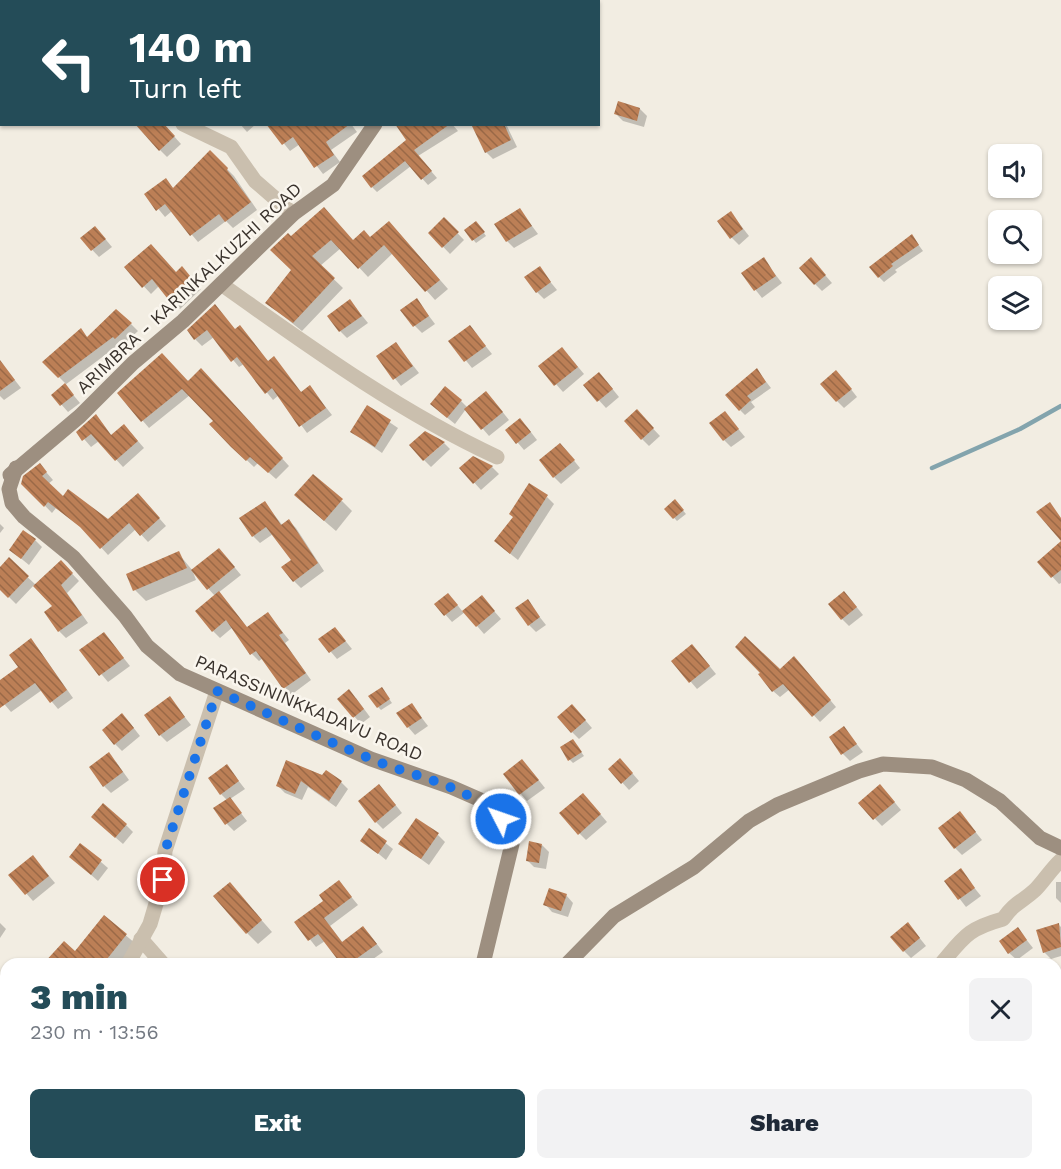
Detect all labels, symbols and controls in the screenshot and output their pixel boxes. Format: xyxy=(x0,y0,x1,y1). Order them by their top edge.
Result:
text: 140 m xyxy=(129,23,253,72)
icon: left xyxy=(30,24,108,102)
text: Turn left xyxy=(129,73,241,105)
map controls xyxy=(988,144,1042,330)
button: sound xyxy=(988,144,1042,198)
street label: ARIMBRA - KARINKALKUZHI ROAD xyxy=(72,178,305,398)
button: search xyxy=(988,210,1042,264)
button: layers xyxy=(988,276,1042,330)
street label: PARASSININKKADAVU ROAD xyxy=(192,650,426,765)
position arrow xyxy=(469,787,533,851)
pin xyxy=(137,854,188,905)
icon: arrive xyxy=(146,863,179,896)
text: 3 min xyxy=(30,976,128,1018)
button: close xyxy=(969,978,1032,1041)
text: 230 m · 13:56 xyxy=(30,1020,159,1044)
button: Exit xyxy=(30,1089,525,1158)
button: Share xyxy=(537,1089,1032,1158)

